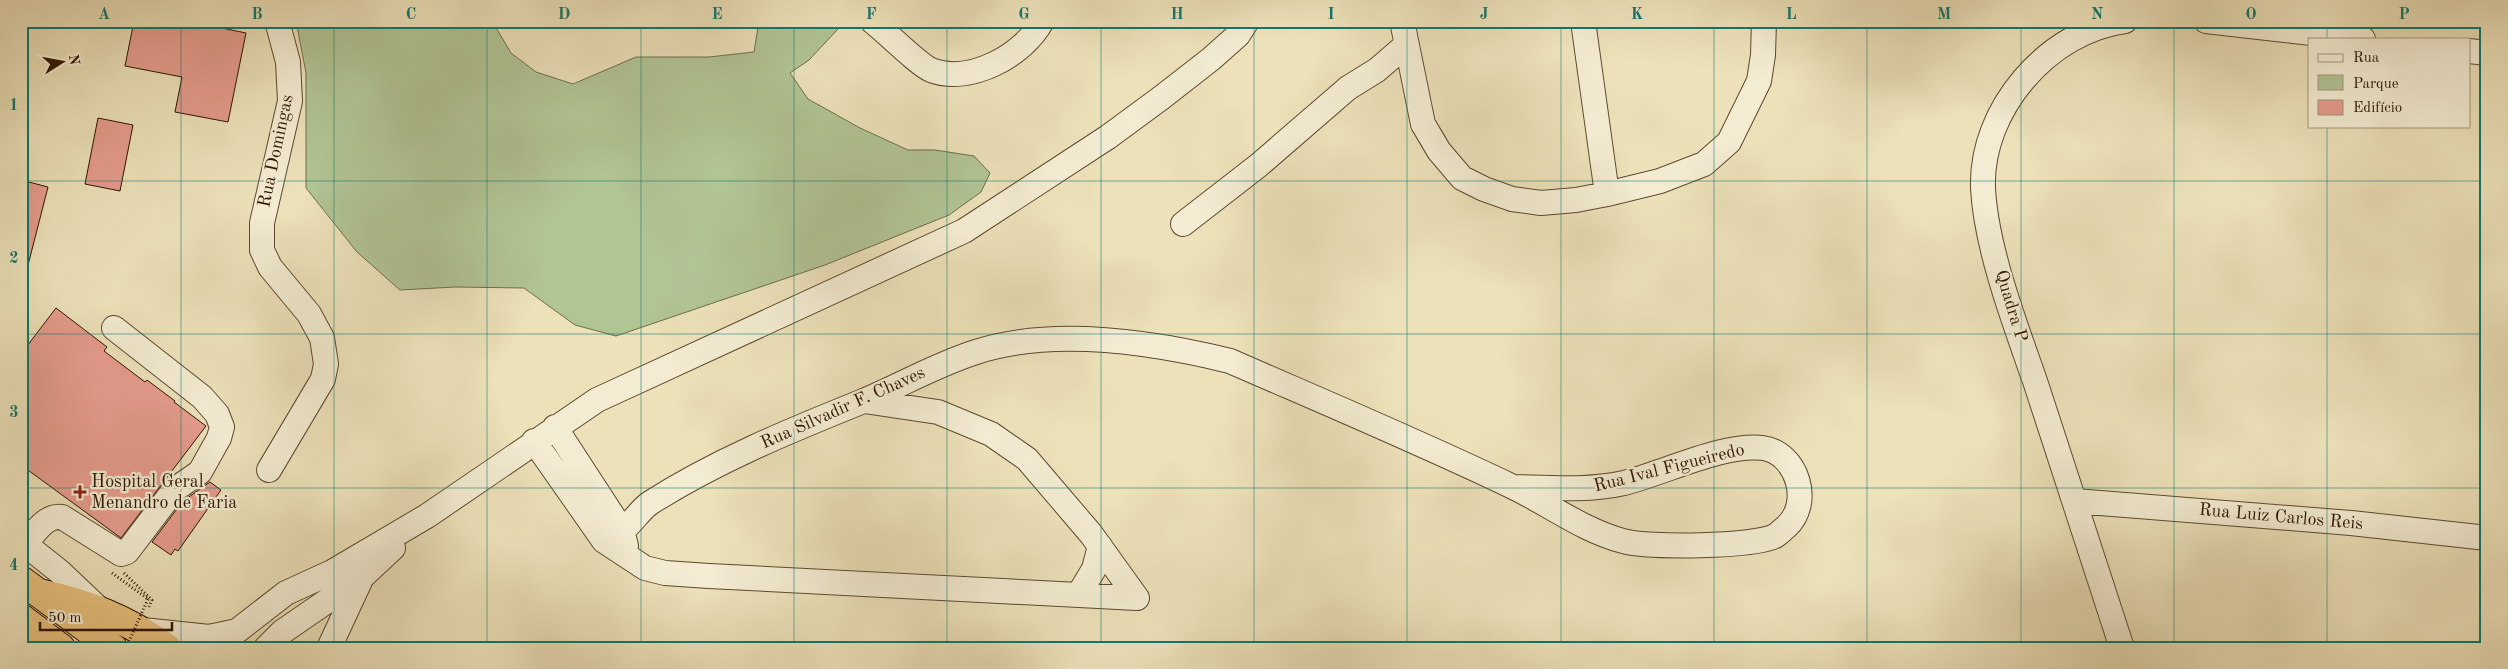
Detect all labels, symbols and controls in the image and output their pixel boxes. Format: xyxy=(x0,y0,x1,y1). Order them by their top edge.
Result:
text: A xyxy=(98,7,110,23)
text: B xyxy=(251,7,263,23)
text: C xyxy=(406,7,416,23)
text: D xyxy=(558,7,570,23)
text: E xyxy=(711,7,723,23)
text: F xyxy=(866,7,877,23)
text: G xyxy=(1018,7,1030,23)
text: H xyxy=(1170,7,1184,23)
text: I xyxy=(1327,7,1335,23)
text: J xyxy=(1480,7,1489,23)
text: K xyxy=(1631,7,1643,23)
text: L xyxy=(1786,7,1797,23)
text: M xyxy=(1937,7,1951,23)
text: N xyxy=(2091,7,2104,23)
text: O xyxy=(2245,7,2257,23)
text: P xyxy=(2398,7,2410,23)
north arrow xyxy=(38,38,88,88)
legend xyxy=(2308,38,2470,128)
text: Rua xyxy=(2353,51,2380,66)
text: N xyxy=(66,53,82,67)
text: Parque xyxy=(2353,77,2399,92)
street label: Rua Domingas xyxy=(255,93,297,209)
text: 1 xyxy=(9,98,19,114)
text: Edifício xyxy=(2353,101,2402,116)
text: 2 xyxy=(9,251,19,267)
street label: Quadra P xyxy=(1992,268,2030,344)
street label: Rua Silvadir F. Chaves xyxy=(758,364,928,452)
text: 3 xyxy=(9,405,19,421)
street label: Rua Ival Figueiredo xyxy=(1592,441,1746,495)
place label: Hospital Geral Menandro de Faria xyxy=(91,473,237,512)
marker: Hospital Geral Menandro de Faria xyxy=(73,485,87,499)
street label: Rua Luiz Carlos Reis xyxy=(2198,501,2364,533)
text: 4 xyxy=(9,558,19,574)
scale bar xyxy=(40,599,172,631)
text: 50 m xyxy=(48,611,82,626)

